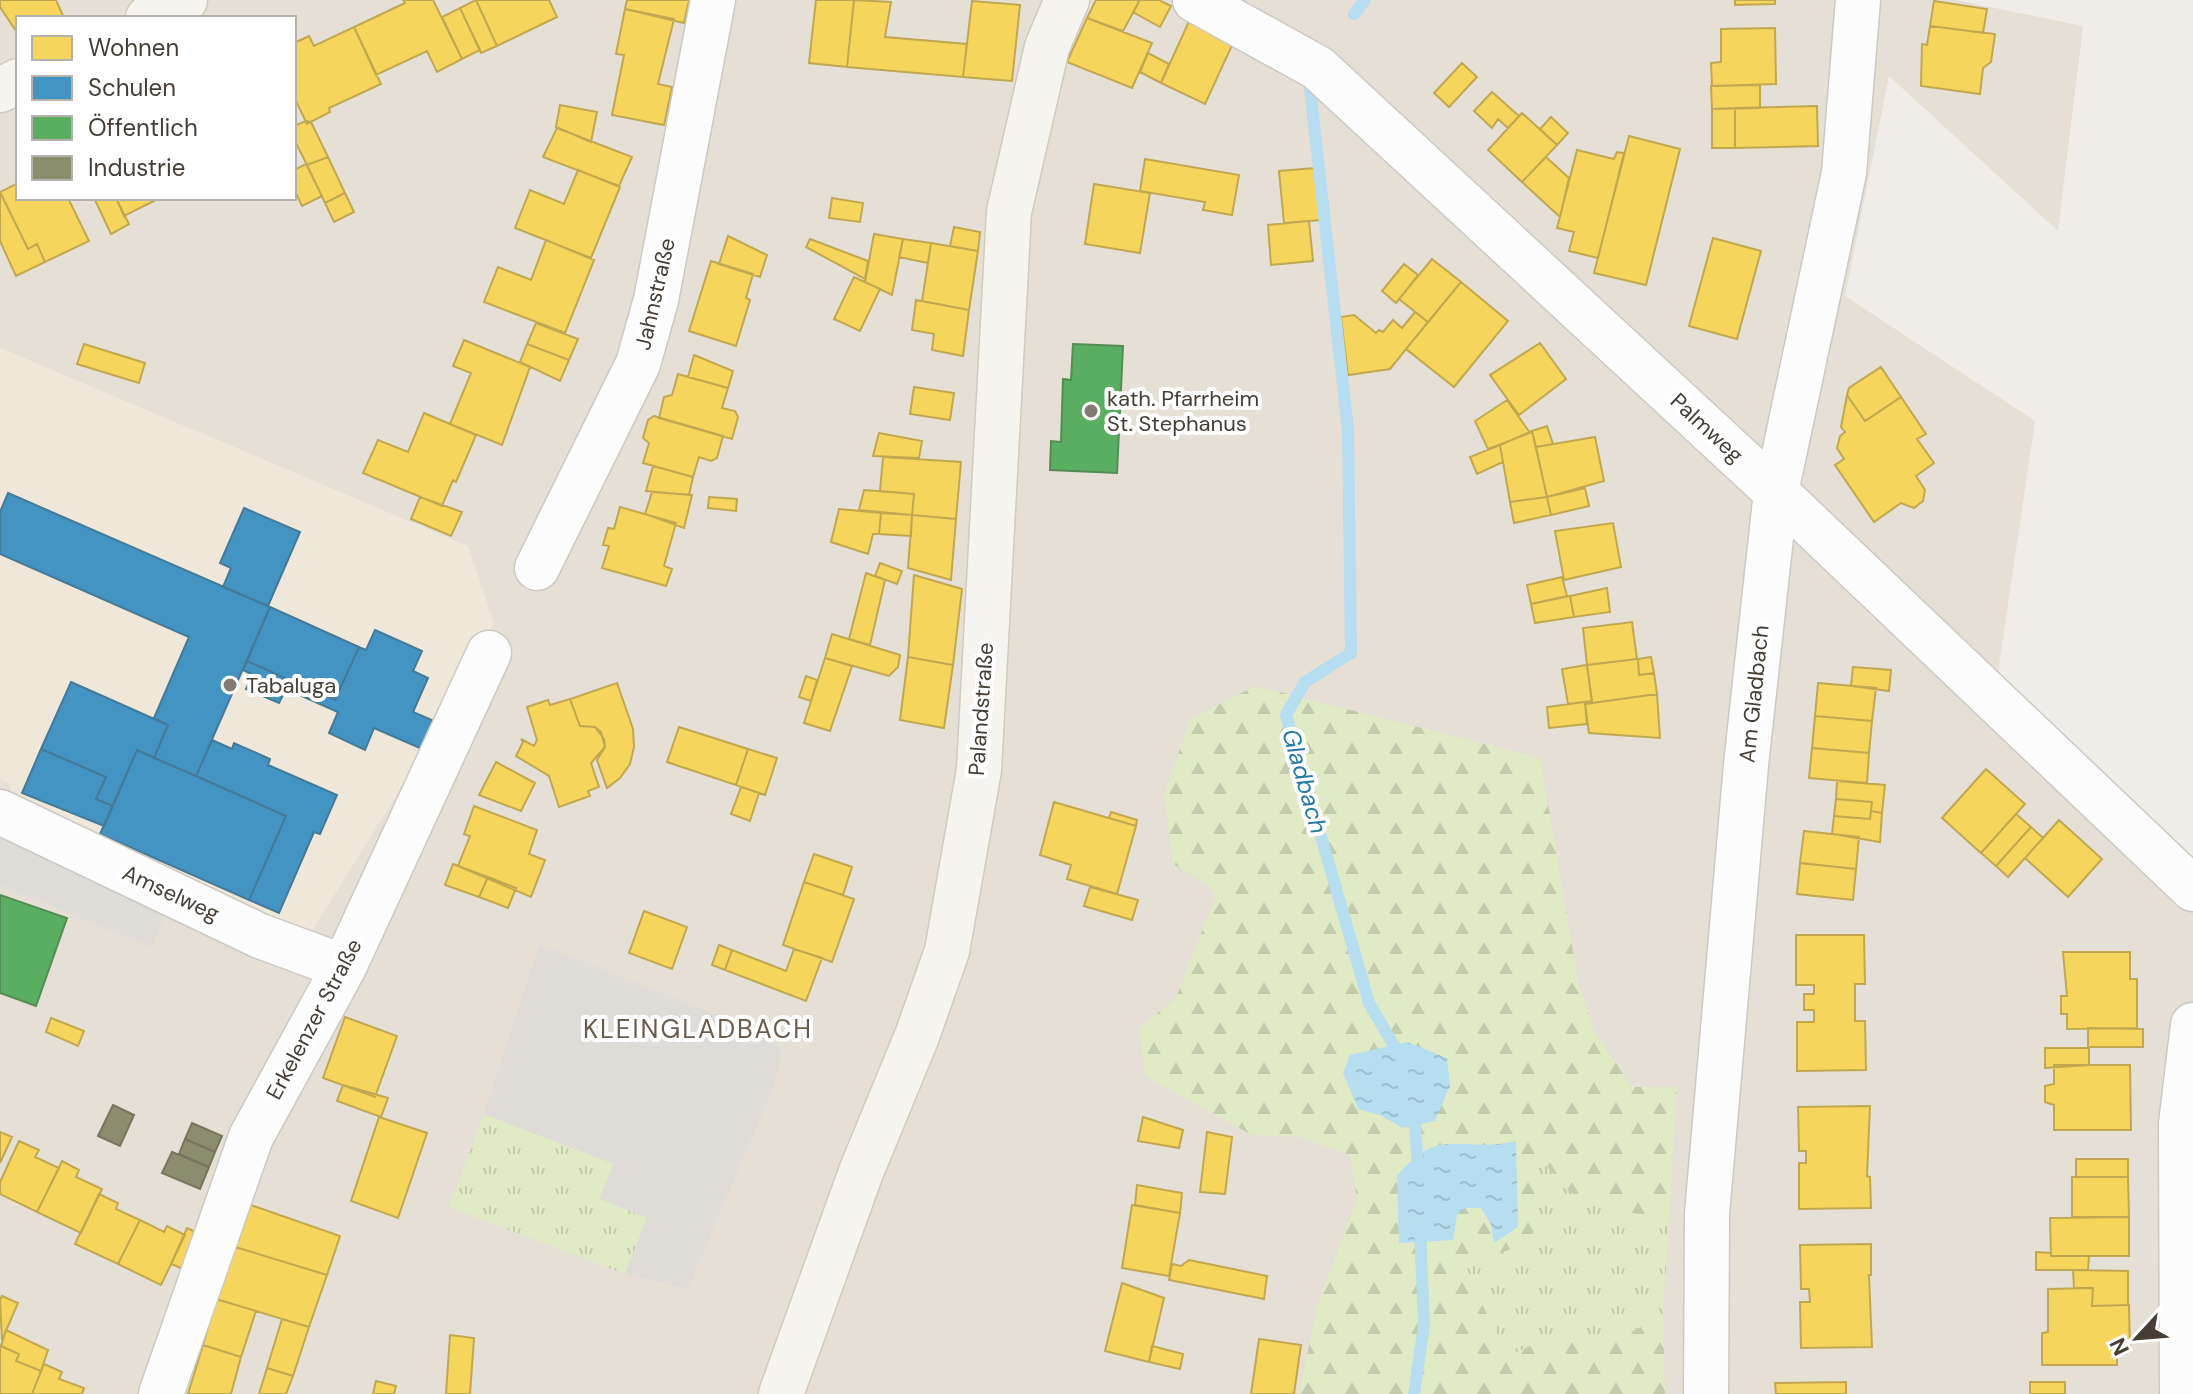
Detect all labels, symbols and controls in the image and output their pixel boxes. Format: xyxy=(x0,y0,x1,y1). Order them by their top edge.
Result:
legend xyxy=(16,16,296,200)
text: Wohnen xyxy=(88,32,179,63)
text: Schulen xyxy=(88,72,176,103)
text: Öffentlich xyxy=(88,112,198,143)
text: Industrie xyxy=(88,152,185,183)
street label: Jahnstraße xyxy=(628,235,682,353)
place label: kath. Pfarrheim St. Stephanus xyxy=(1107,384,1259,438)
street label: Palmweg xyxy=(1664,387,1750,469)
marker: kath. Pfarrheim St. Stephanus xyxy=(1082,402,1100,420)
street label: Am Gladbach xyxy=(1732,624,1776,764)
street label: Palandstraße xyxy=(962,641,1000,777)
place label: Tabaluga xyxy=(246,671,336,700)
marker: Tabaluga xyxy=(221,676,239,694)
water label: Gladbach xyxy=(1275,725,1335,837)
street label: Amselweg xyxy=(118,858,224,928)
street label: Erkelenzer Straße xyxy=(259,934,369,1104)
district label: KLEINGLADBACH xyxy=(583,1012,813,1046)
north arrow xyxy=(2097,1298,2177,1378)
text: N xyxy=(2103,1333,2136,1360)

